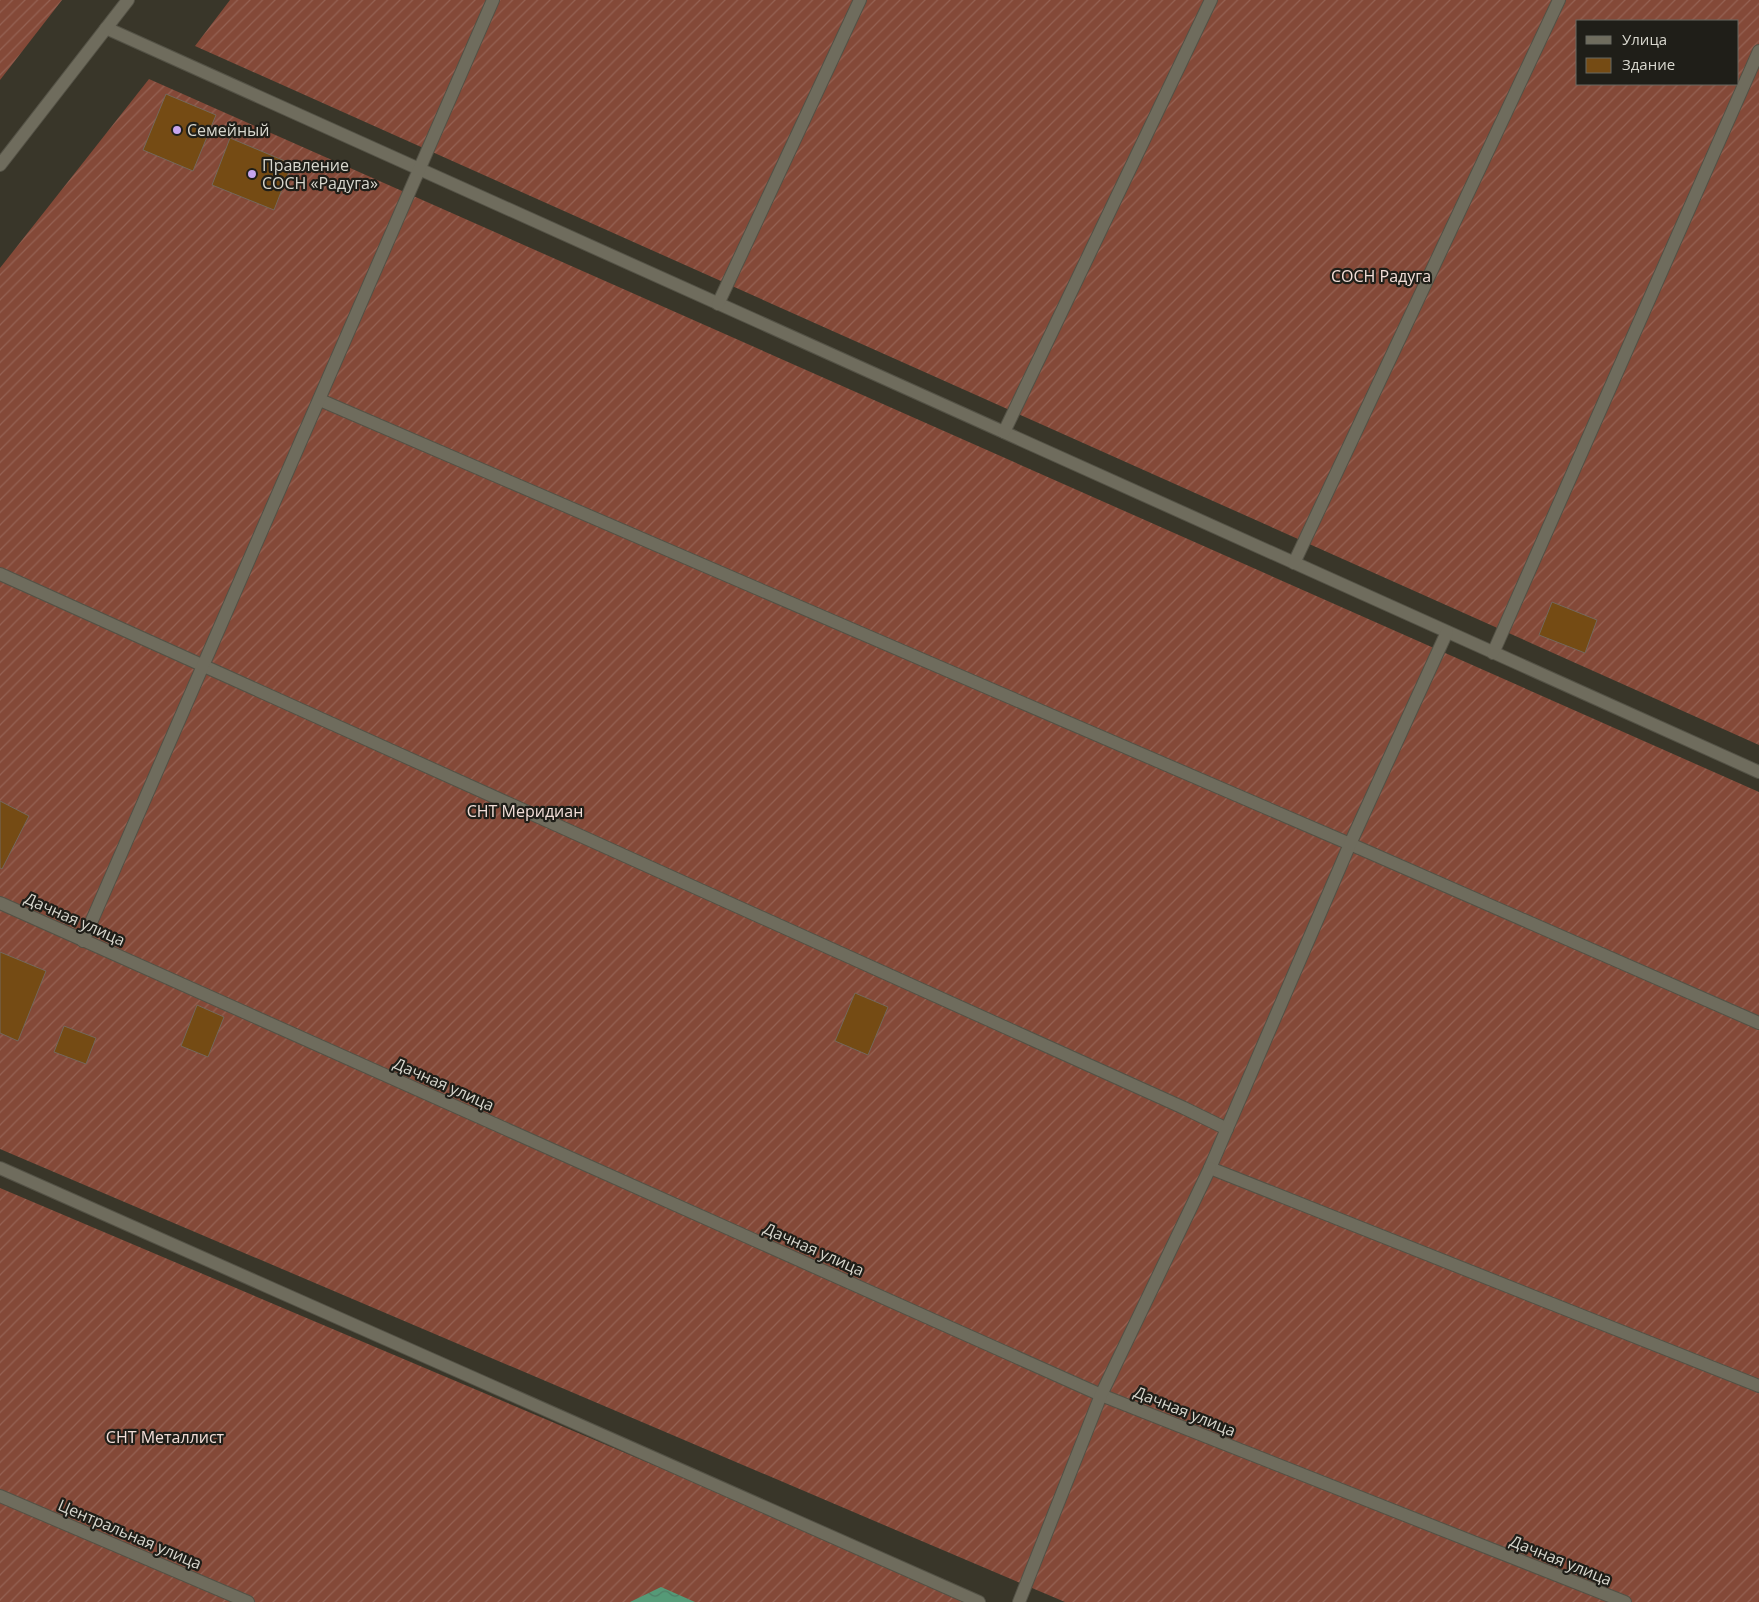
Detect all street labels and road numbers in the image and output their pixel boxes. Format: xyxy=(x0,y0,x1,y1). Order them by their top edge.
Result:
street label: Дачная улица xyxy=(21,887,129,951)
street label: Дачная улица xyxy=(390,1052,498,1116)
street label: Дачная улица xyxy=(760,1217,868,1281)
street label: Дачная улица xyxy=(1131,1381,1239,1441)
street label: Центральная улица xyxy=(55,1494,205,1574)
street label: Дачная улица xyxy=(1507,1530,1615,1590)

